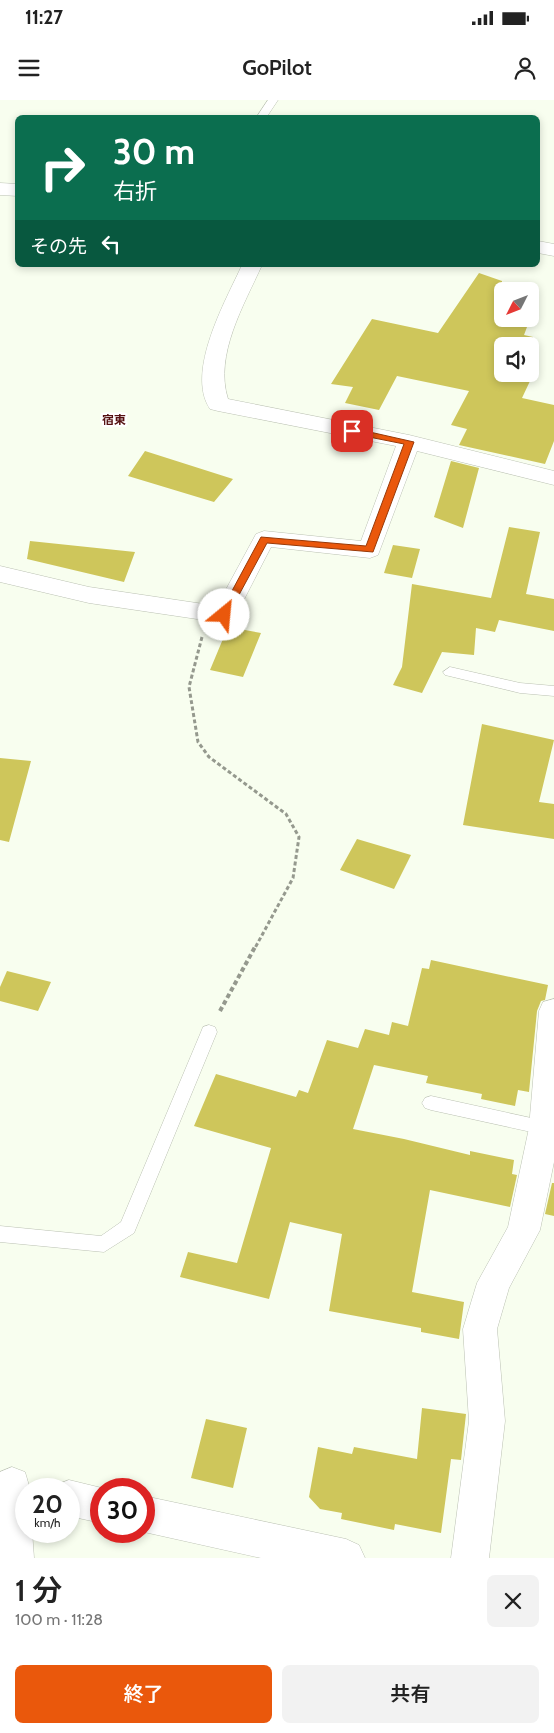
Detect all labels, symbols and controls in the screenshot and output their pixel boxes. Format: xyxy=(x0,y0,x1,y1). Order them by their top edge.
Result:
text: 11:27 xyxy=(25,6,63,29)
icon: menu xyxy=(15,54,43,82)
text: GoPilot xyxy=(242,54,312,81)
icon: person xyxy=(511,54,539,82)
text: 30 m xyxy=(113,130,195,173)
icon: right xyxy=(30,135,95,200)
text: 右折 xyxy=(113,178,157,205)
icon: left xyxy=(97,230,125,258)
text: その先 xyxy=(30,235,87,258)
north arrow xyxy=(494,282,539,328)
map controls xyxy=(494,282,539,382)
button: sound xyxy=(494,337,539,382)
pin xyxy=(331,410,373,452)
district label: 宿東 xyxy=(102,412,126,427)
icon: arrive xyxy=(338,417,366,445)
position arrow xyxy=(197,588,249,640)
speed limit sign: 30 xyxy=(90,1478,155,1543)
text: 20 xyxy=(32,1489,63,1519)
text: km/h xyxy=(34,1515,61,1530)
text: 1 分 xyxy=(15,1572,62,1609)
button: close xyxy=(487,1575,539,1627)
text: 100 m · 11:28 xyxy=(15,1610,103,1629)
button: 終了 xyxy=(15,1665,272,1723)
button: 共有 xyxy=(282,1665,539,1723)

